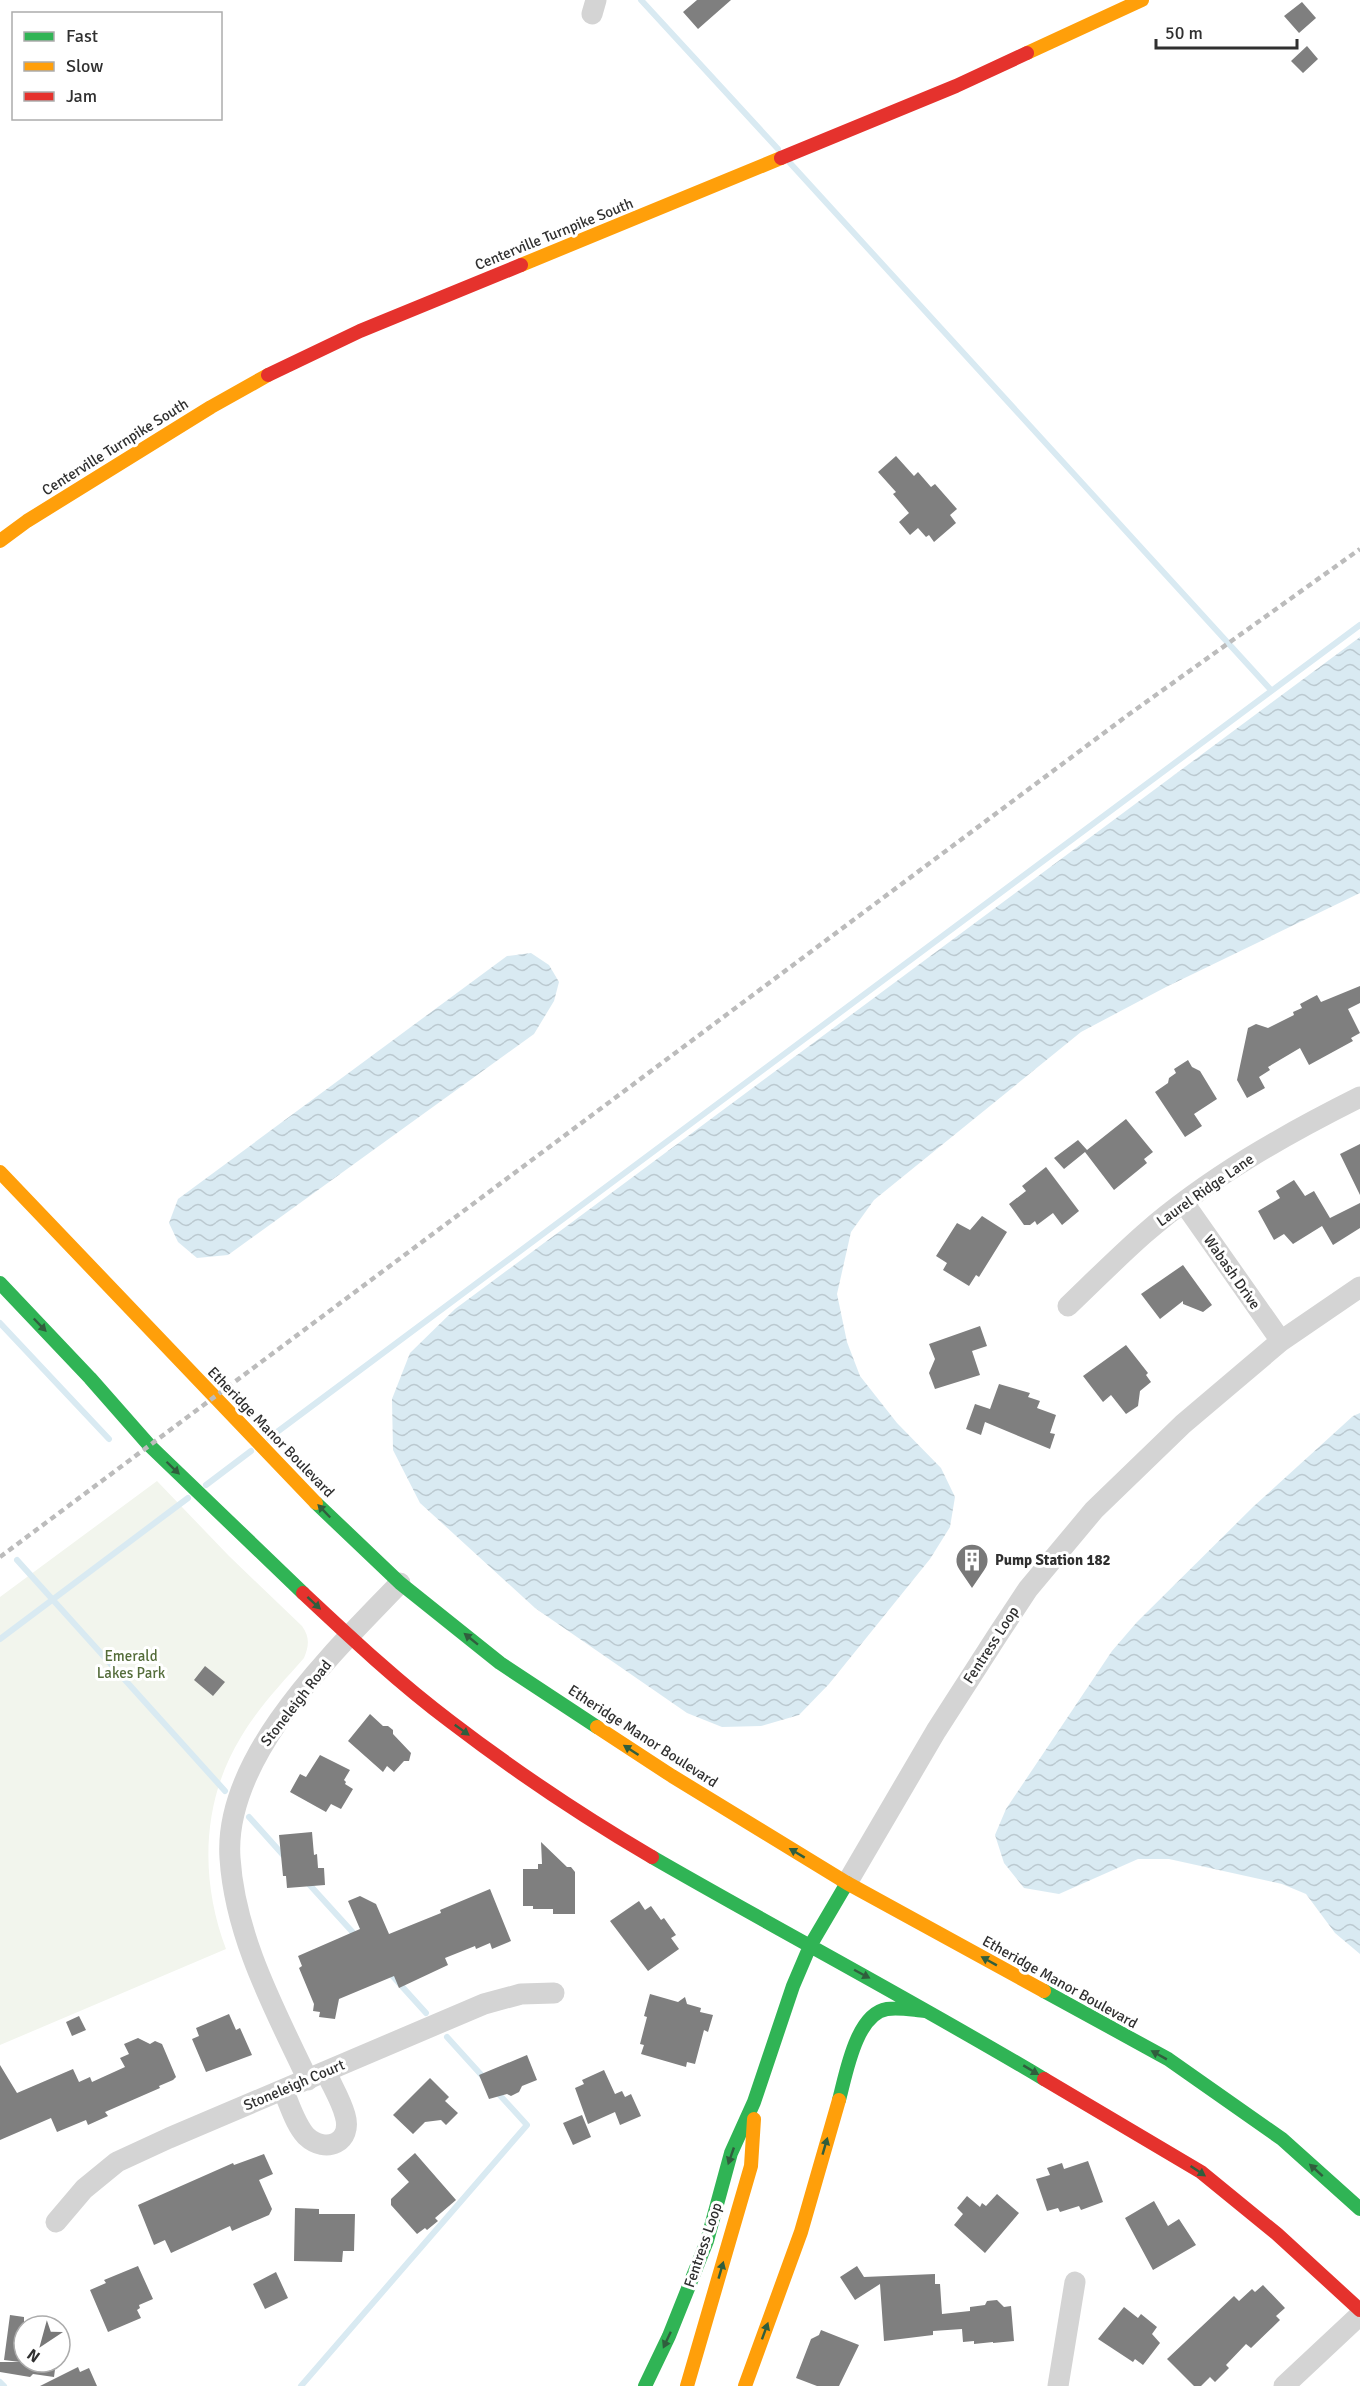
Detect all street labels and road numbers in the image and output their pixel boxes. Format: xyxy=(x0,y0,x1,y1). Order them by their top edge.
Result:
street label: Centerville Turnpike South xyxy=(472,194,636,274)
street label: Centerville Turnpike South xyxy=(39,395,191,499)
street label: Laurel Ridge Lane xyxy=(1153,1150,1257,1230)
street label: Wabash Drive xyxy=(1200,1231,1264,1313)
street label: Etheridge Manor Boulevard xyxy=(204,1363,338,1501)
street label: Fentress Loop xyxy=(959,1603,1023,1687)
street label: Stoneleigh Road xyxy=(257,1656,335,1750)
street label: Etheridge Manor Boulevard xyxy=(565,1681,721,1791)
street label: Etheridge Manor Boulevard xyxy=(979,1932,1141,2032)
street label: Stoneleigh Court xyxy=(241,2056,347,2114)
street label: Fentress Loop xyxy=(680,2200,726,2290)

